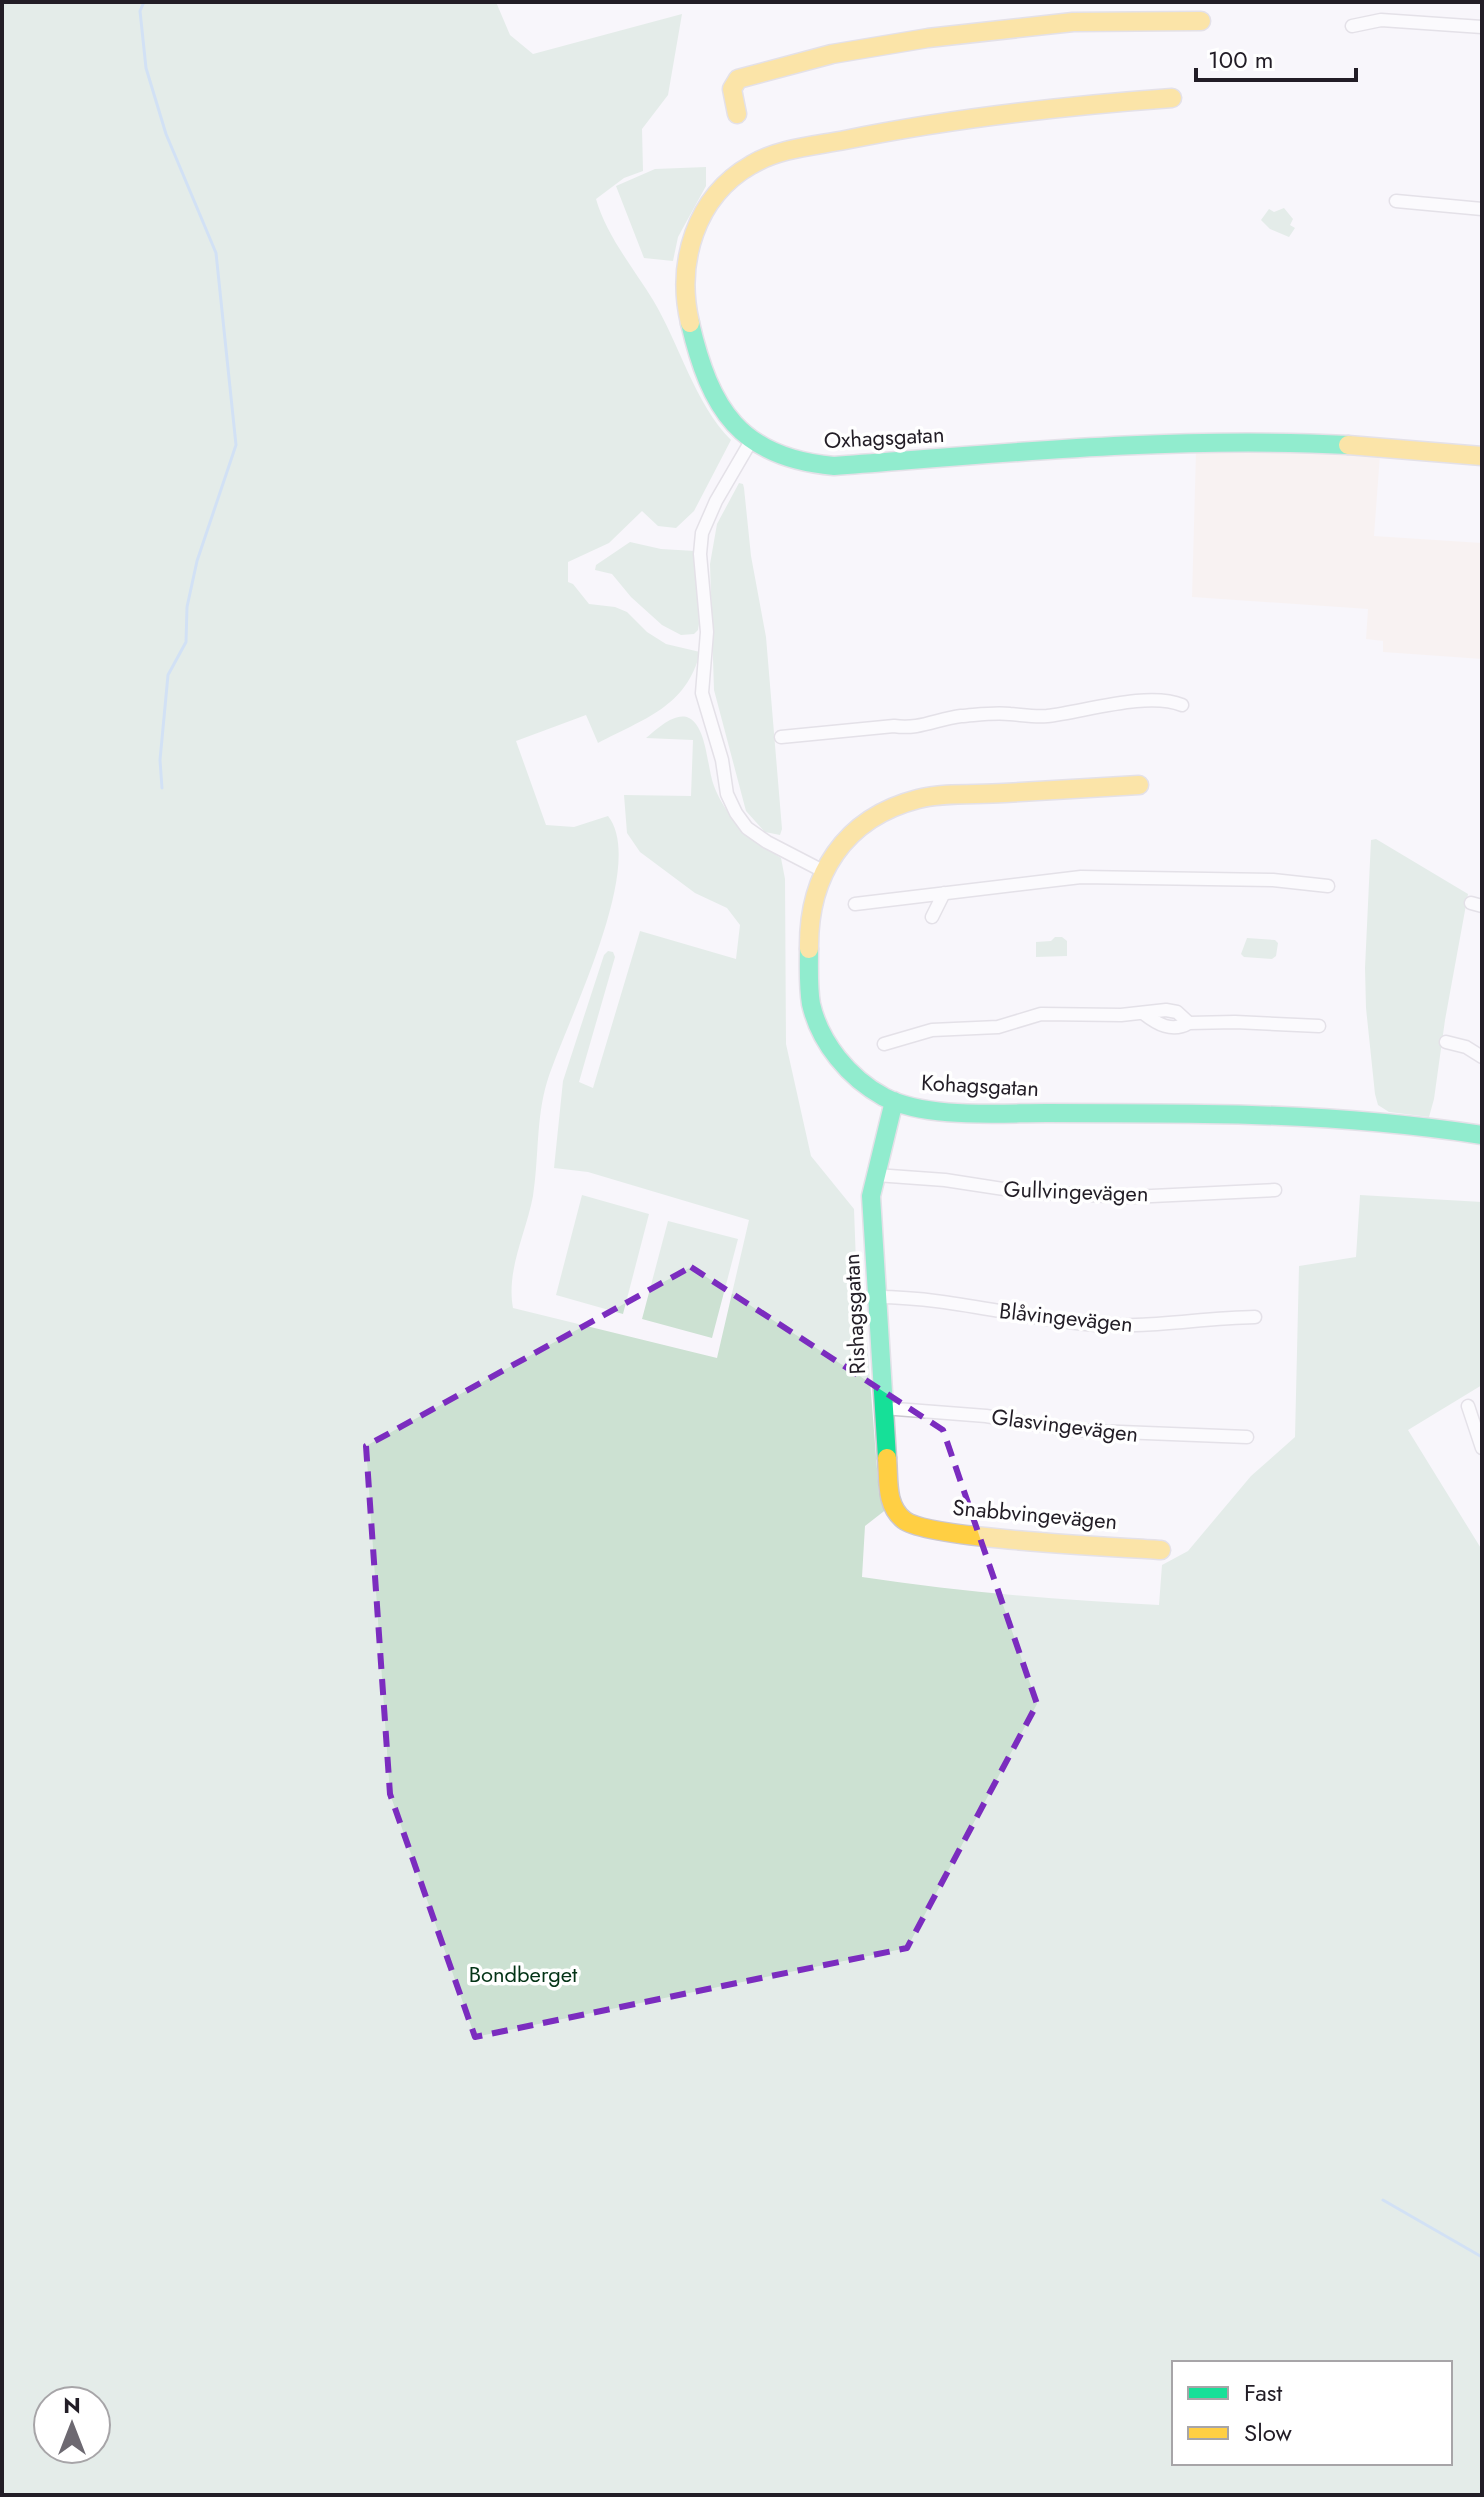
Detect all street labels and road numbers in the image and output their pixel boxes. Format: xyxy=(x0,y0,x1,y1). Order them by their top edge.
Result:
street label: Oxhagsgatan xyxy=(823,418,945,456)
street label: Kohagsgatan xyxy=(920,1066,1040,1104)
street label: Gullvingevägen xyxy=(1003,1172,1149,1210)
street label: Rishagsgatan xyxy=(835,1253,873,1375)
street label: Blåvingevägen xyxy=(998,1294,1134,1340)
street label: Glasvingevägen xyxy=(990,1400,1140,1450)
street label: Snabbvingevägen xyxy=(951,1491,1119,1537)

